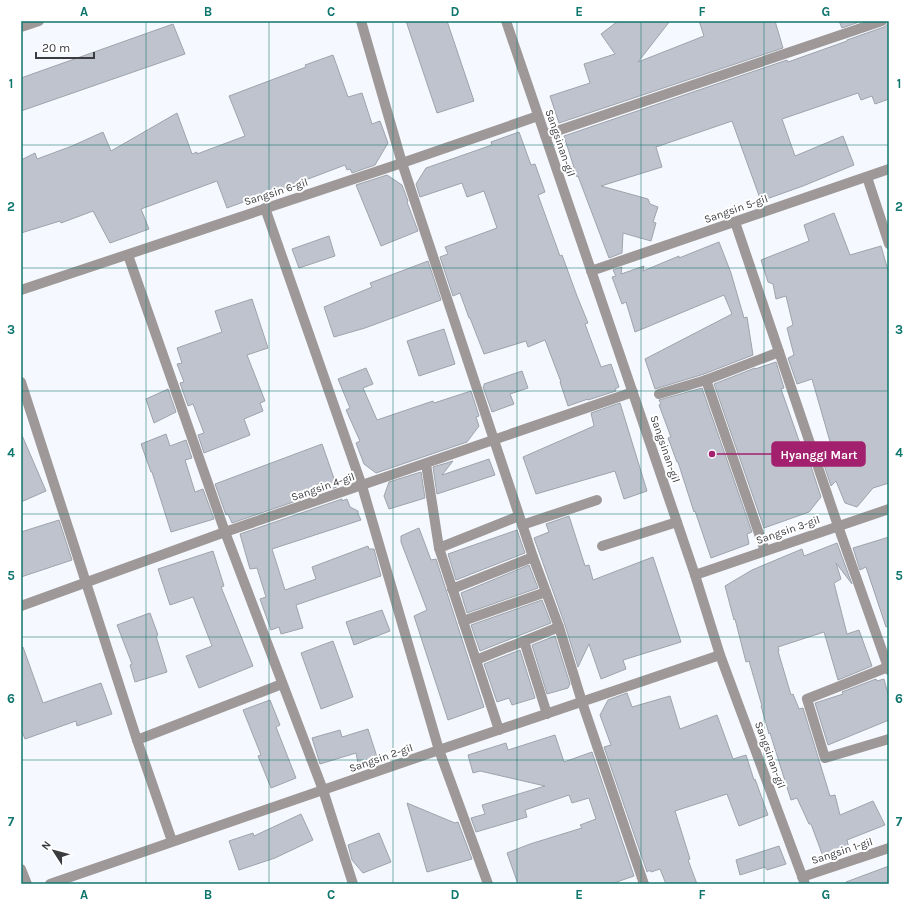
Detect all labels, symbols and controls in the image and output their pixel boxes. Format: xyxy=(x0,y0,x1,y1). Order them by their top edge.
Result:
text: A xyxy=(80,4,88,19)
text: B xyxy=(204,4,212,19)
text: C xyxy=(327,4,335,19)
text: D xyxy=(451,4,460,19)
text: E xyxy=(575,4,583,19)
text: F xyxy=(698,4,706,19)
text: G xyxy=(822,4,830,19)
scale bar xyxy=(36,34,94,60)
text: 20 m xyxy=(42,41,70,55)
text: 1 xyxy=(9,76,13,91)
text: 1 xyxy=(897,76,901,91)
street label: Sangsinan-gil xyxy=(542,108,578,178)
street label: Sangsin 6-gil xyxy=(242,176,310,208)
street label: Sangsin 5-gil xyxy=(702,192,770,226)
text: 2 xyxy=(7,199,15,214)
text: 2 xyxy=(895,199,903,214)
text: 3 xyxy=(7,322,15,337)
text: 3 xyxy=(895,322,903,337)
street label: Sangsinan-gil xyxy=(647,414,683,484)
callout: Hyanggi Mart xyxy=(772,442,865,466)
text: 4 xyxy=(7,445,15,460)
text: 4 xyxy=(895,445,903,460)
text: Hyanggi Mart xyxy=(781,448,858,462)
street label: Sangsin 4-gil xyxy=(289,470,357,504)
street label: Sangsin 3-gil xyxy=(754,513,822,547)
text: 5 xyxy=(7,568,15,583)
text: 5 xyxy=(895,568,903,583)
text: 6 xyxy=(7,691,15,706)
text: 6 xyxy=(895,691,903,706)
street label: Sangsinan-gil xyxy=(752,720,788,790)
street label: Sangsin 2-gil xyxy=(347,741,415,775)
text: 7 xyxy=(8,814,15,829)
text: 7 xyxy=(896,814,903,829)
north arrow xyxy=(34,831,74,871)
street label: Sangsin 1-gil xyxy=(810,835,874,867)
text: N xyxy=(39,838,54,852)
text: A xyxy=(80,887,88,902)
text: B xyxy=(204,887,212,902)
text: C xyxy=(327,887,335,902)
text: D xyxy=(451,887,460,902)
text: E xyxy=(575,887,583,902)
text: F xyxy=(698,887,706,902)
text: G xyxy=(822,887,830,902)

